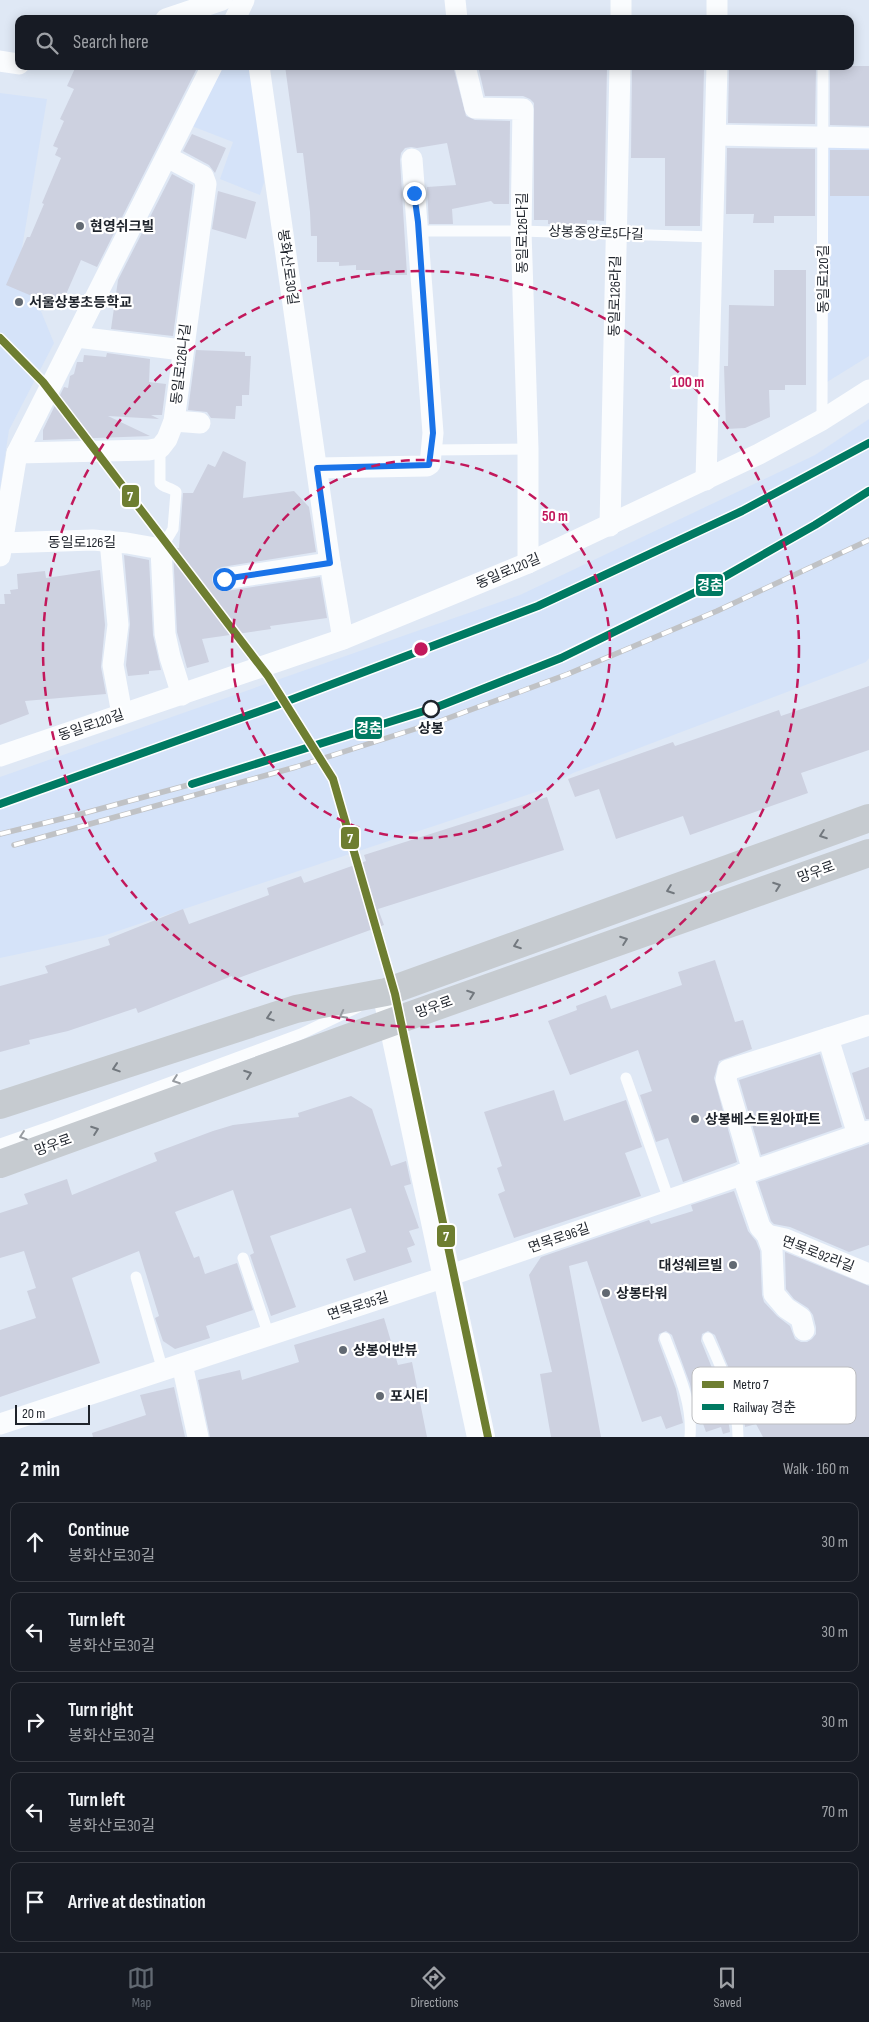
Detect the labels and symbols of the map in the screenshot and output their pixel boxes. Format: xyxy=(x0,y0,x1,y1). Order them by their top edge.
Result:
route end xyxy=(403,182,426,205)
street label: 동일로126다길 xyxy=(514,192,531,274)
place label: 현영쉬크빌 xyxy=(90,218,154,235)
marker: 현영쉬크빌 xyxy=(74,220,86,232)
street label: 상봉중앙로5다길 xyxy=(548,223,644,243)
street label: 봉화산로30길 xyxy=(274,228,302,306)
street label: 동일로120길 xyxy=(815,245,832,313)
street label: 동일로126라길 xyxy=(606,255,624,337)
place label: 서울상봉초등학교 xyxy=(29,294,132,311)
marker: 서울상봉초등학교 xyxy=(13,296,25,308)
street label: 동일로126나길 xyxy=(168,323,194,405)
text: 100 m xyxy=(672,373,704,392)
line badge: 7 xyxy=(121,484,140,508)
text: 7 xyxy=(127,488,134,505)
text: 50 m xyxy=(542,507,568,526)
street label: 동일로126길 xyxy=(48,534,116,551)
street label: 동일로120길 xyxy=(473,550,543,592)
route start xyxy=(213,568,236,591)
line badge: 경춘 xyxy=(695,573,724,597)
text: 경춘 xyxy=(697,577,723,594)
centre of rings xyxy=(412,640,430,658)
marker: 상봉 xyxy=(422,700,440,718)
street label: 동일로120길 xyxy=(56,706,126,744)
line badge: 경춘 xyxy=(354,716,383,740)
text: 경춘 xyxy=(356,720,382,737)
place label: 상봉 xyxy=(418,720,444,737)
line badge: 7 xyxy=(340,826,360,850)
one-way arrow xyxy=(819,829,828,839)
text: 7 xyxy=(347,830,354,847)
street label: 망우로 xyxy=(795,857,837,887)
one-way arrow xyxy=(773,882,781,892)
one-way arrow xyxy=(667,884,675,894)
one-way arrow xyxy=(619,936,628,946)
one-way arrow xyxy=(514,939,522,949)
one-way arrow xyxy=(466,990,475,1000)
street label: 망우로 xyxy=(413,992,455,1022)
one-way arrow xyxy=(339,1009,348,1019)
one-way arrow xyxy=(267,1012,275,1022)
one-way arrow xyxy=(112,1062,121,1072)
one-way arrow xyxy=(243,1070,252,1080)
one-way arrow xyxy=(172,1075,180,1085)
place label: 상봉베스트원아파트 xyxy=(705,1111,821,1128)
marker: 상봉베스트원아파트 xyxy=(689,1113,701,1125)
one-way arrow xyxy=(90,1126,99,1136)
one-way arrow xyxy=(19,1130,28,1140)
street label: 망우로 xyxy=(32,1130,74,1160)
street label: 면목로96길 xyxy=(526,1220,592,1256)
line badge: 7 xyxy=(436,1224,456,1248)
text: 7 xyxy=(443,1228,450,1245)
street label: 면목로92라길 xyxy=(779,1232,857,1276)
place label: 대성쉐르빌 xyxy=(659,1257,723,1274)
marker: 대성쉐르빌 xyxy=(727,1259,739,1271)
place label: 상봉타워 xyxy=(616,1285,668,1302)
marker: 상봉타워 xyxy=(600,1287,612,1299)
street label: 면목로95길 xyxy=(325,1288,391,1324)
place label: 상봉어반뷰 xyxy=(353,1342,418,1359)
marker: 상봉어반뷰 xyxy=(337,1344,349,1356)
legend xyxy=(692,1367,856,1424)
text: Metro 7 xyxy=(733,1376,769,1393)
place label: 포시티 xyxy=(390,1388,429,1405)
marker: 포시티 xyxy=(374,1390,386,1402)
text: Railway 경춘 xyxy=(733,1399,796,1416)
scale bar xyxy=(15,1402,90,1425)

